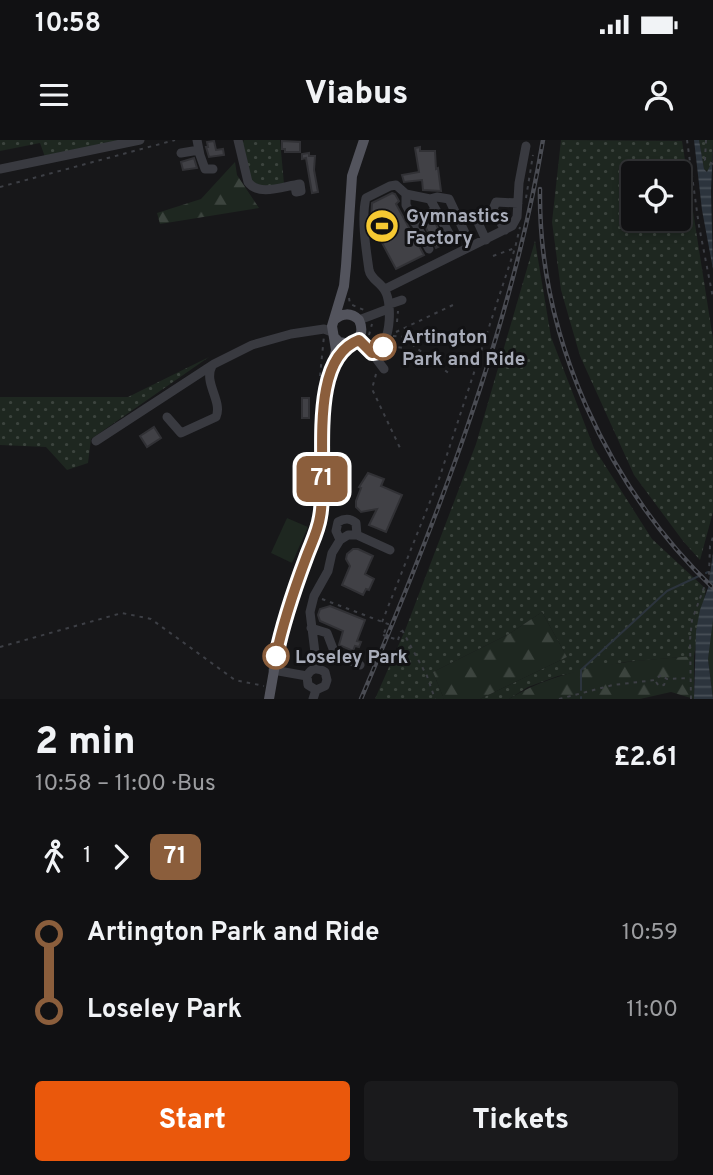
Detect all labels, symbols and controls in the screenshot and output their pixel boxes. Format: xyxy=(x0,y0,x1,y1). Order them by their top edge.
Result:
text: 10:58 xyxy=(35,8,101,41)
text: Viabus xyxy=(305,75,408,115)
icon: menu xyxy=(35,76,73,114)
icon: person xyxy=(640,76,678,114)
map controls xyxy=(621,161,691,231)
button: locate xyxy=(621,161,691,231)
place label: Gymnastics Factory xyxy=(406,205,509,251)
sports icon: Gymnastics Factory xyxy=(363,207,401,245)
place label: Artington Park and Ride xyxy=(402,326,525,372)
marker: Artington Park and Ride xyxy=(370,334,396,360)
line badge: 71 xyxy=(290,456,354,502)
text: 71 xyxy=(311,464,333,494)
marker: Loseley Park xyxy=(263,643,289,669)
place label: Loseley Park xyxy=(295,646,409,670)
text: 2 min xyxy=(35,719,136,768)
text: £2.61 xyxy=(614,742,678,775)
text: 10:58 – 11:00 · Bus xyxy=(35,770,216,799)
icon: walk xyxy=(35,838,73,876)
icon: forward xyxy=(102,838,140,876)
text: 1 xyxy=(83,842,92,871)
text: 71 xyxy=(164,842,187,872)
text: Artington Park and Ride xyxy=(87,917,379,950)
text: 10:59 xyxy=(622,919,678,948)
text: Loseley Park xyxy=(87,994,242,1027)
text: 11:00 xyxy=(626,996,678,1025)
button: Start xyxy=(35,1081,350,1161)
button: Tickets xyxy=(364,1081,678,1161)

